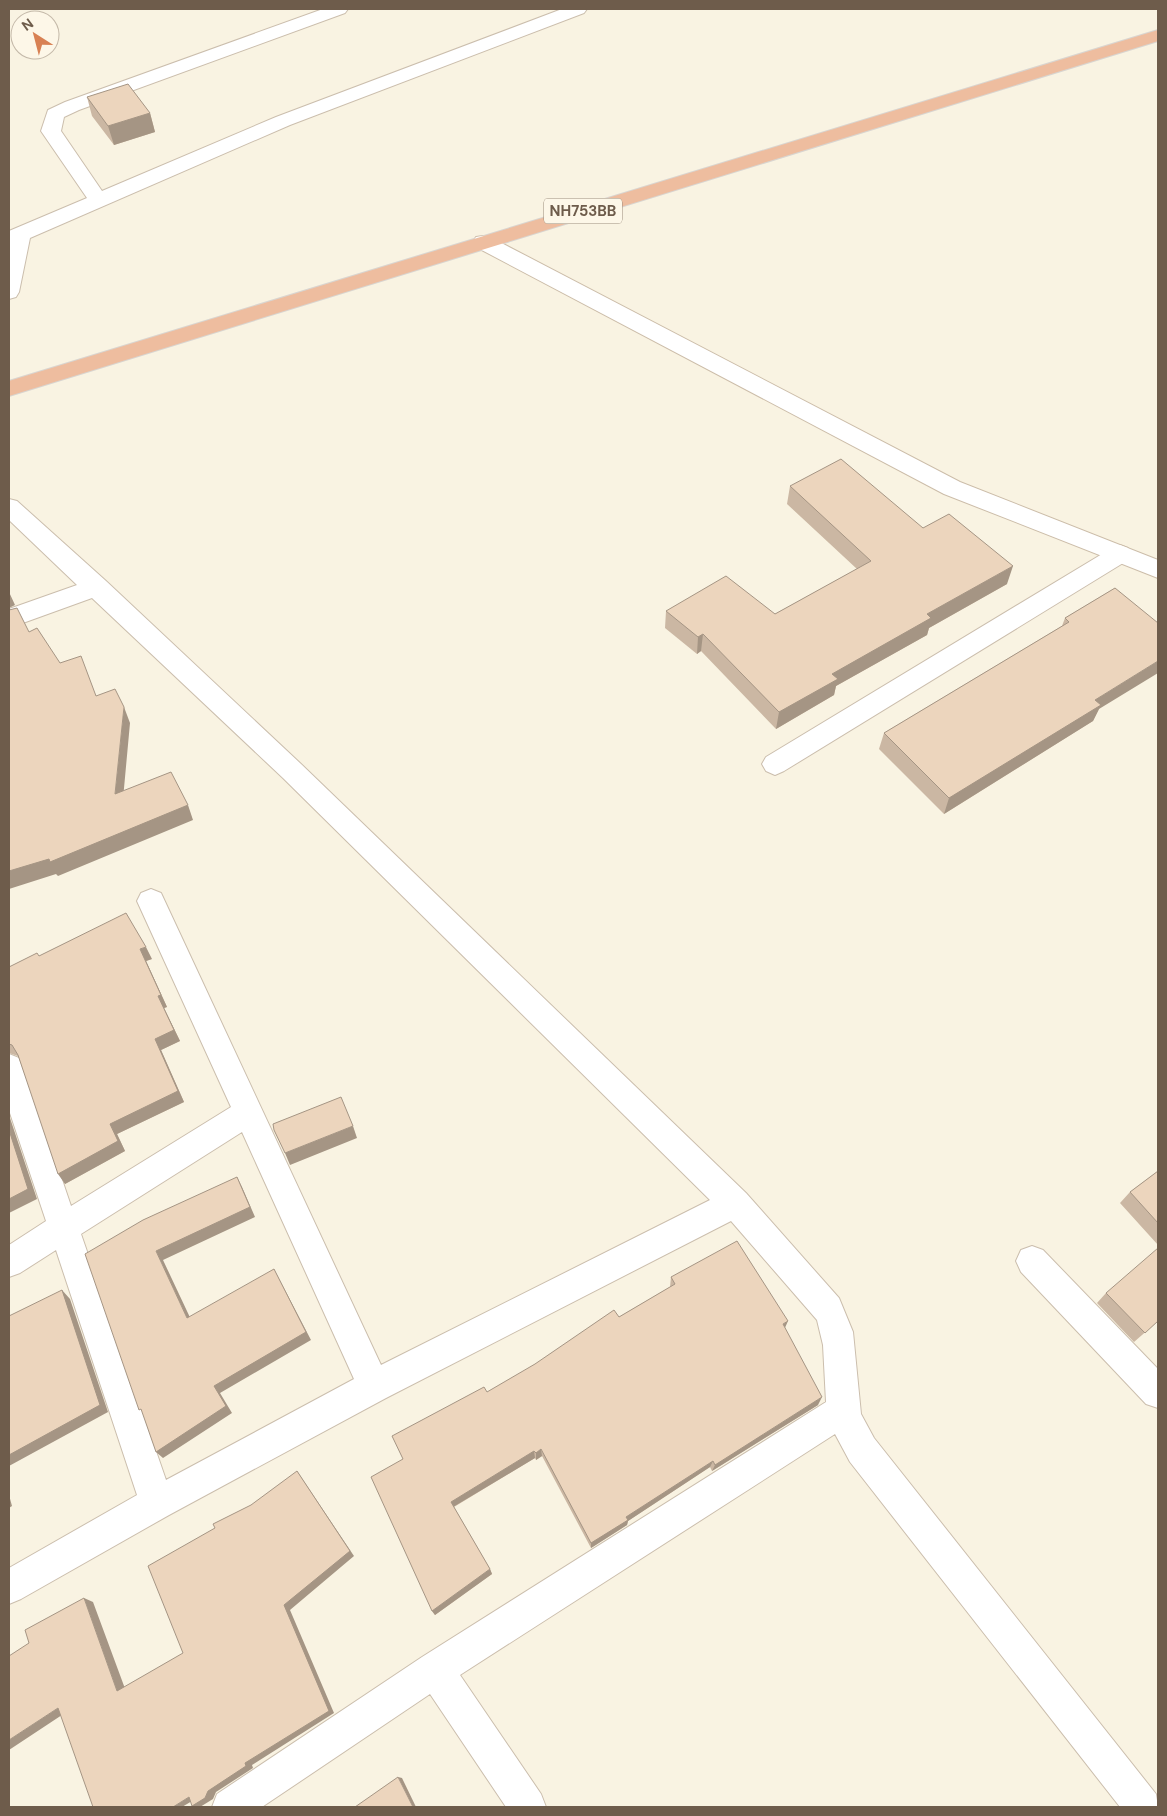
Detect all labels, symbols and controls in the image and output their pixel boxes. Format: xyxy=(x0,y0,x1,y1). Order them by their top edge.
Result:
north arrow xyxy=(10,10,60,60)
text: N xyxy=(18,14,37,35)
road number: NH753BB xyxy=(544,198,622,224)

